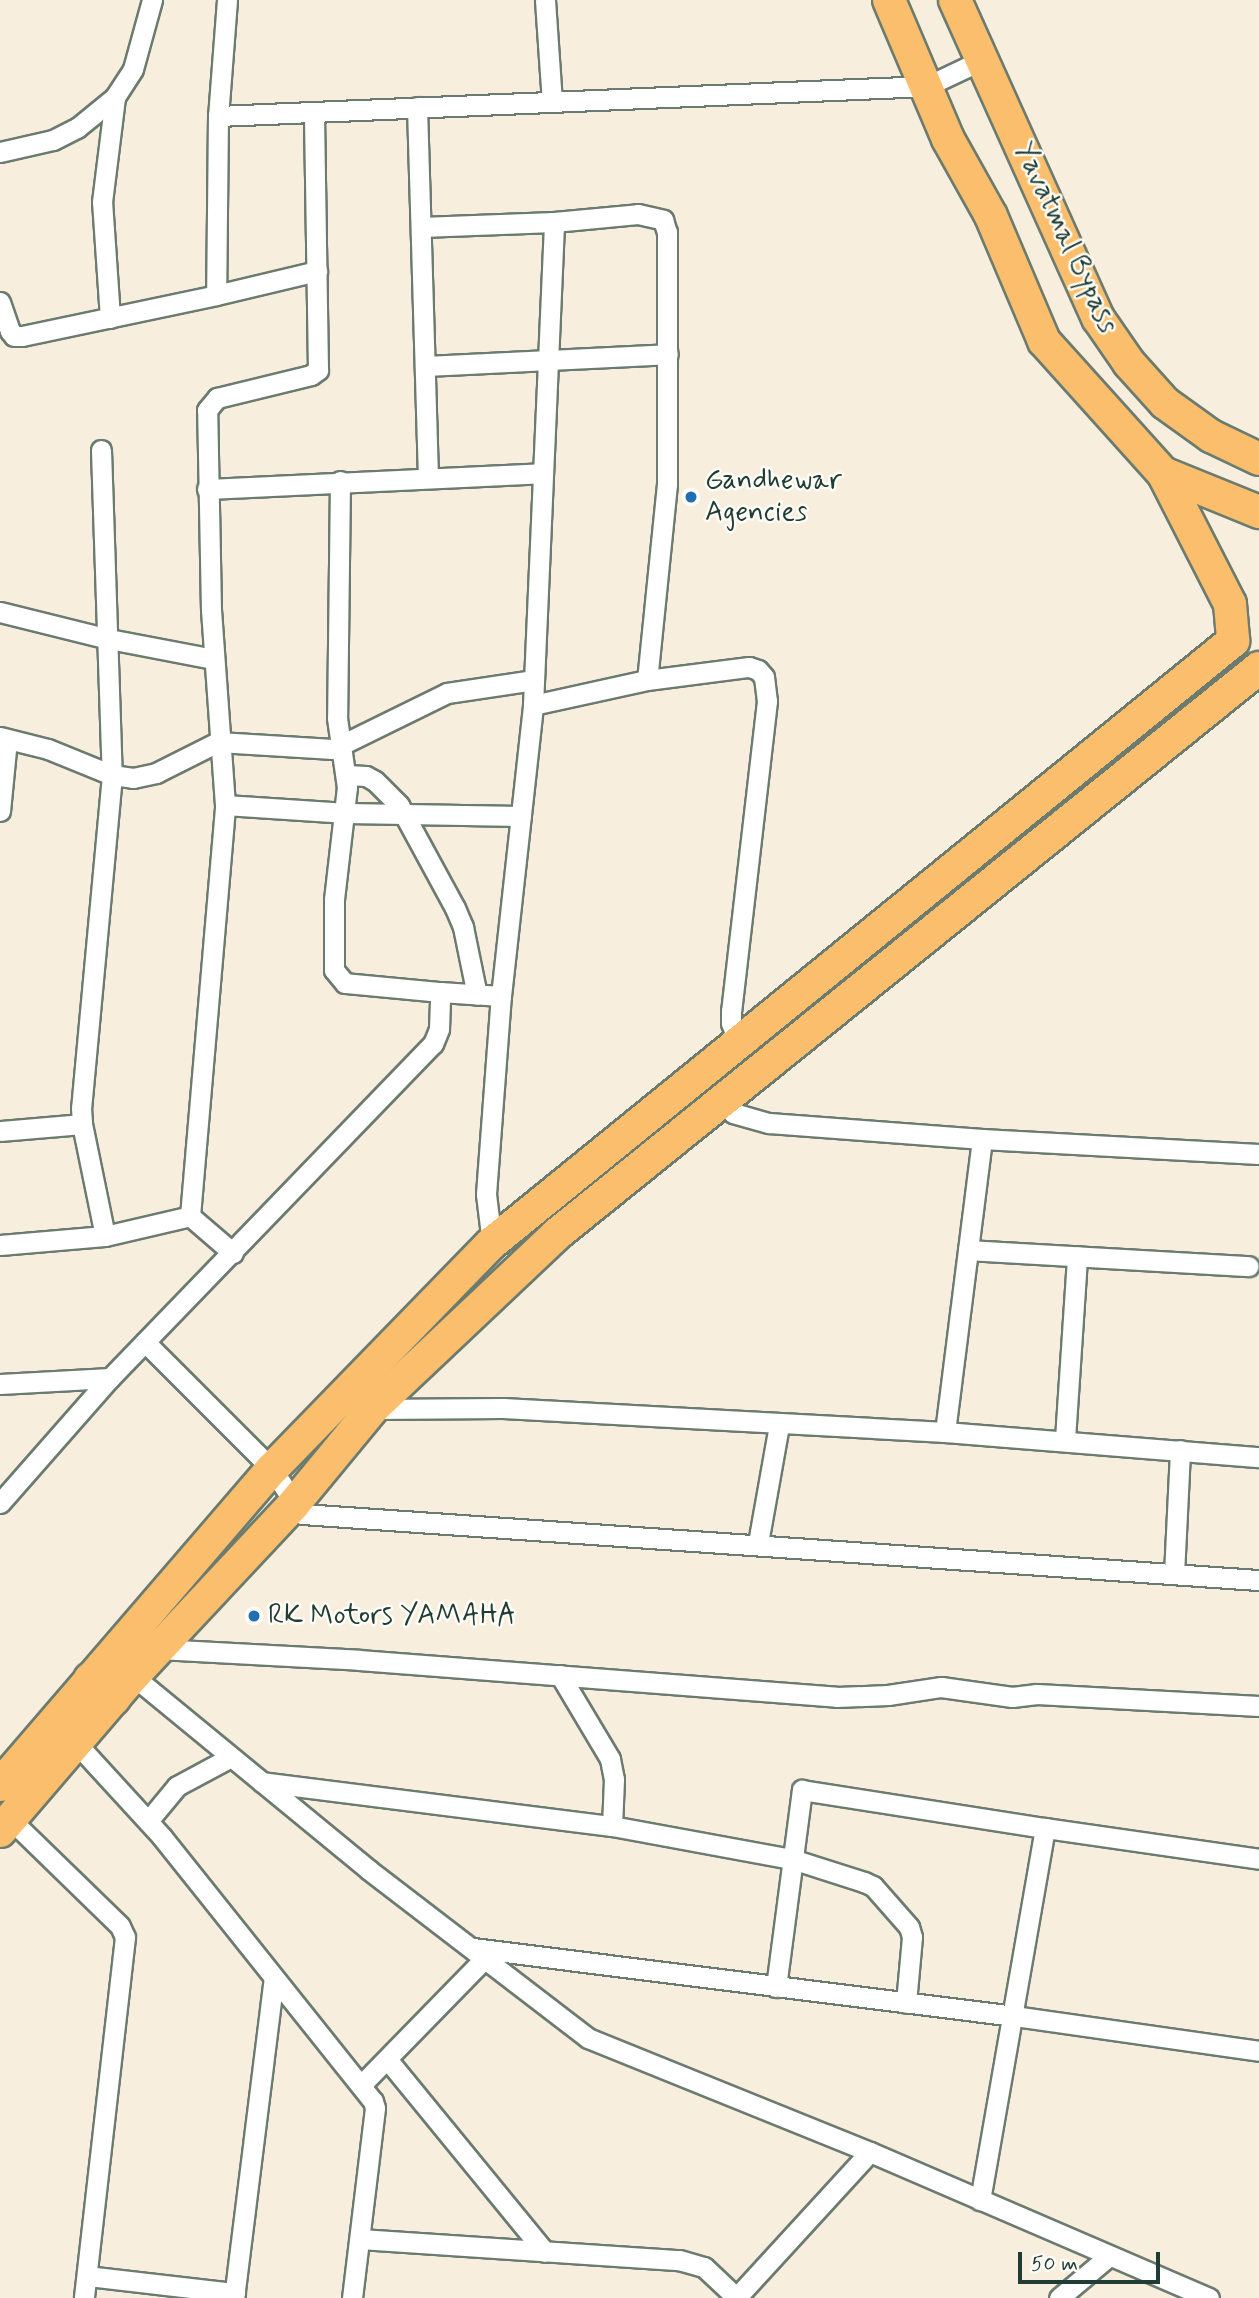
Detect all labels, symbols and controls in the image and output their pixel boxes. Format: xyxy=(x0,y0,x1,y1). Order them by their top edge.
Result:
street label: Yavatmal Bypass xyxy=(1006,137,1124,339)
place label: Gandhewar Agencies xyxy=(705,464,842,530)
marker: Gandhewar Agencies xyxy=(683,489,699,505)
place label: RK Motors YAMAHA xyxy=(268,1599,514,1633)
marker: RK Motors YAMAHA xyxy=(246,1608,262,1624)
scale bar xyxy=(1021,2238,1163,2282)
text: 50 m xyxy=(1031,2250,1078,2278)

